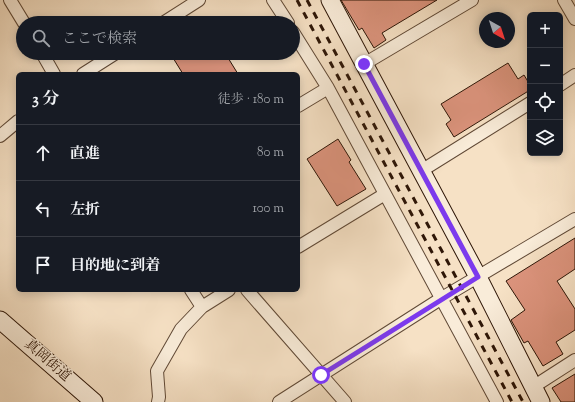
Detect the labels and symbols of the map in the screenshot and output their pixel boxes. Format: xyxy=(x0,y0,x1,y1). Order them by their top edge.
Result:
north arrow xyxy=(479,12,515,48)
route end xyxy=(355,55,373,73)
street label: 真岡街道 xyxy=(19,335,75,387)
route start xyxy=(312,366,330,384)

